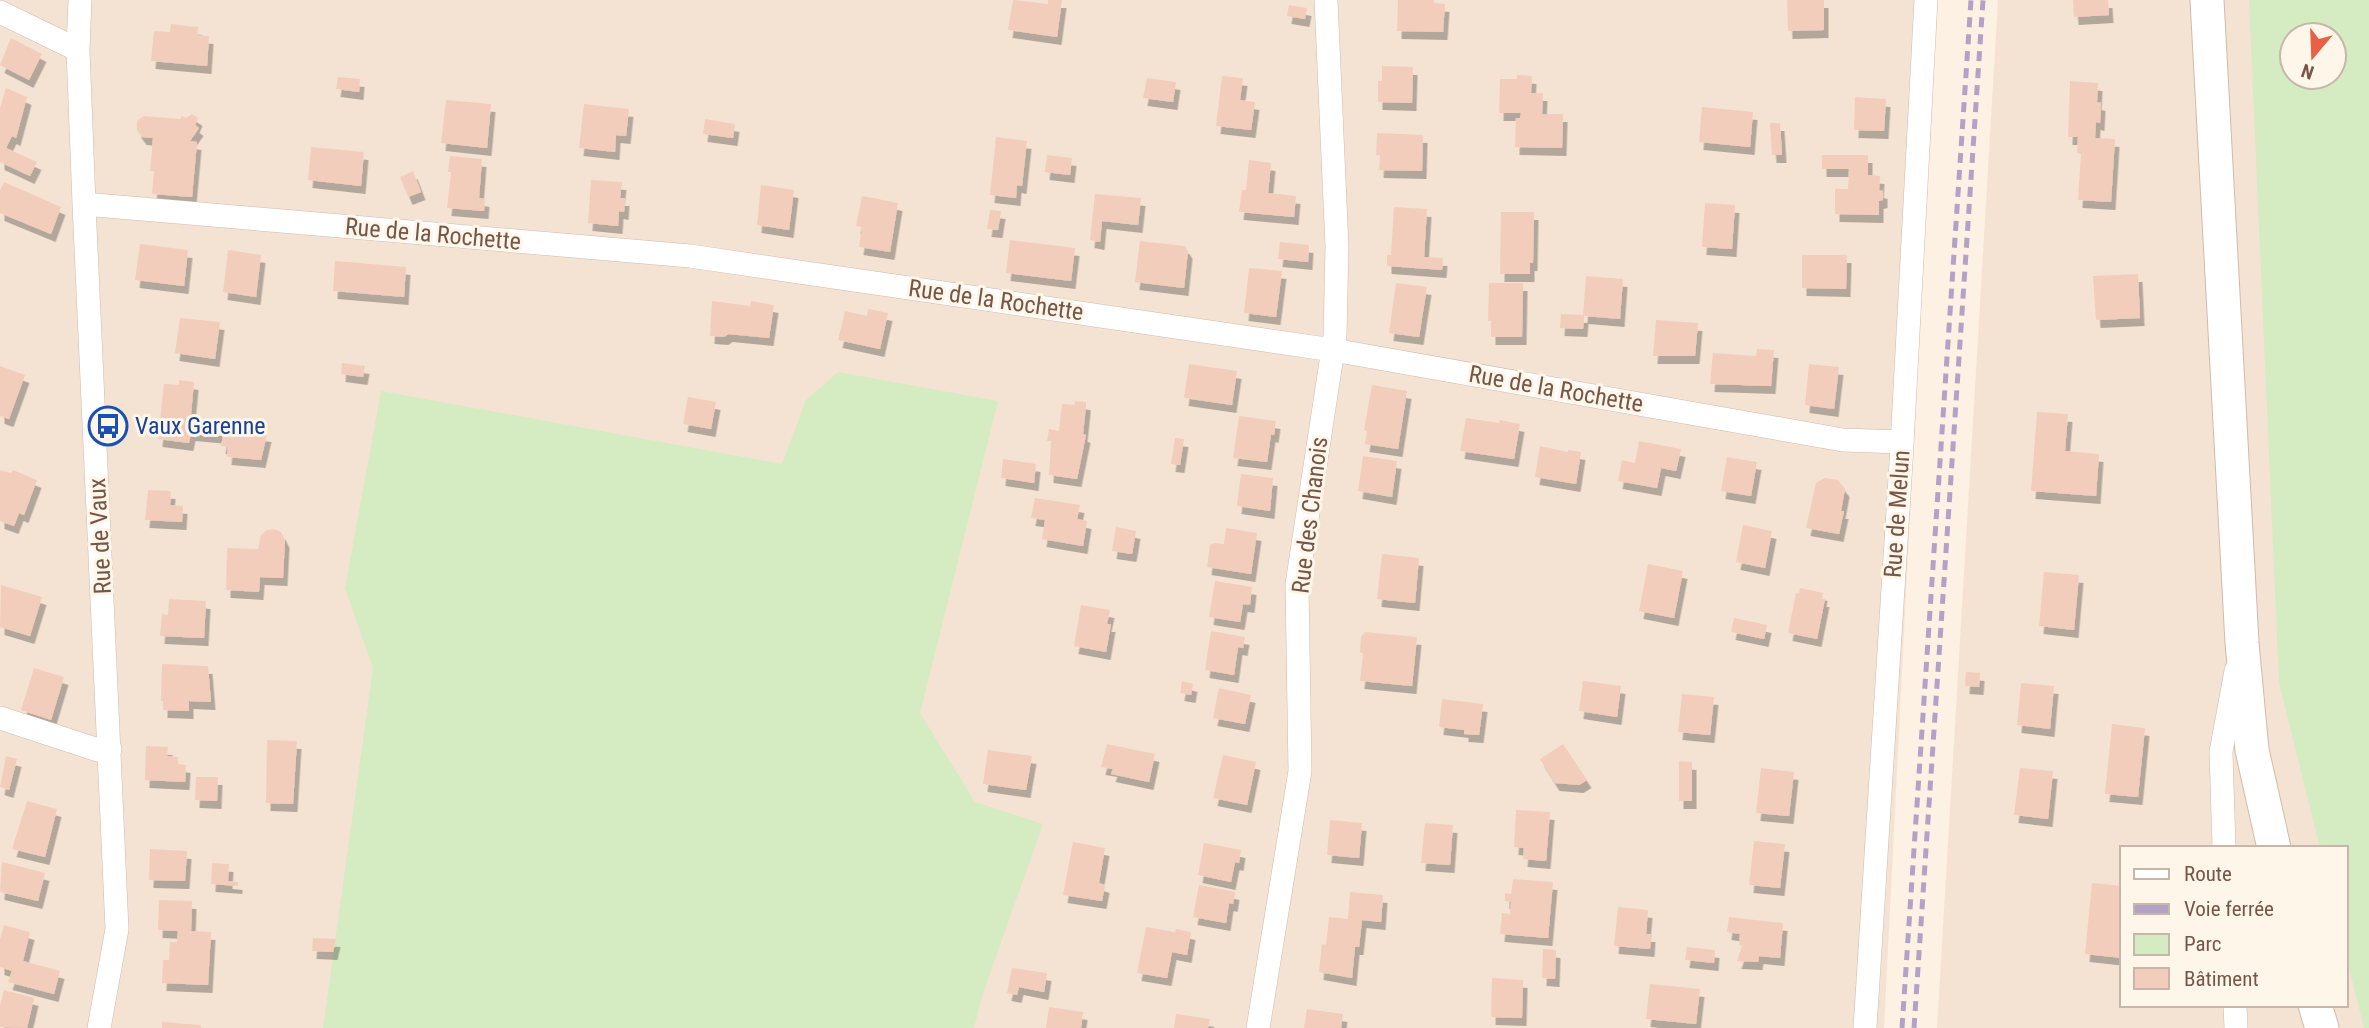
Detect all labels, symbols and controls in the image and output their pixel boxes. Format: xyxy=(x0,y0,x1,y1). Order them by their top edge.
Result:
north arrow xyxy=(2278,21,2348,91)
text: N xyxy=(2298,59,2317,84)
street label: Rue de la Rochette xyxy=(344,212,522,256)
street label: Rue de la Rochette xyxy=(907,274,1085,326)
street label: Rue de la Rochette xyxy=(1467,360,1645,418)
bus stop icon: Vaux Garenne xyxy=(87,405,129,447)
place label: Vaux Garenne xyxy=(135,412,266,440)
street label: Rue des Chanois xyxy=(1287,435,1333,595)
street label: Rue de Melun xyxy=(1879,449,1915,579)
street label: Rue de Vaux xyxy=(83,477,117,595)
legend xyxy=(2120,846,2348,1007)
text: Route xyxy=(2184,862,2232,886)
text: Voie ferrée xyxy=(2184,897,2274,921)
text: Parc xyxy=(2184,932,2222,956)
text: Bâtiment xyxy=(2184,967,2259,991)

